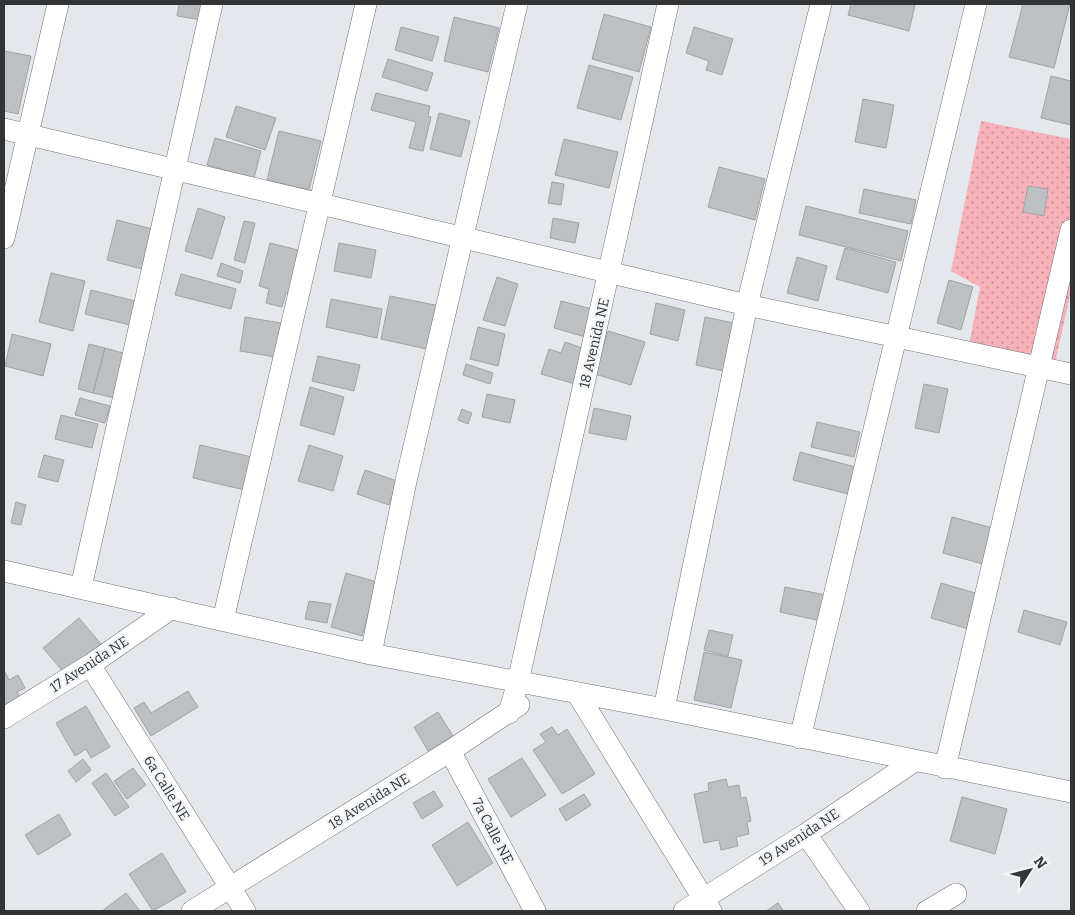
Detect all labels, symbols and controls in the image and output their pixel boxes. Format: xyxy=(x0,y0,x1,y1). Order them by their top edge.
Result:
street label: 18 Avenida NE xyxy=(576,296,613,390)
street label: 17 Avenida NE xyxy=(47,633,132,696)
street label: 6a Calle NE xyxy=(140,753,193,824)
street label: 18 Avenida NE xyxy=(326,770,413,833)
street label: 7a Calle NE xyxy=(468,795,517,867)
street label: 19 Avenida NE xyxy=(756,805,843,870)
north arrow xyxy=(1005,845,1055,895)
text: N xyxy=(1030,853,1050,872)

